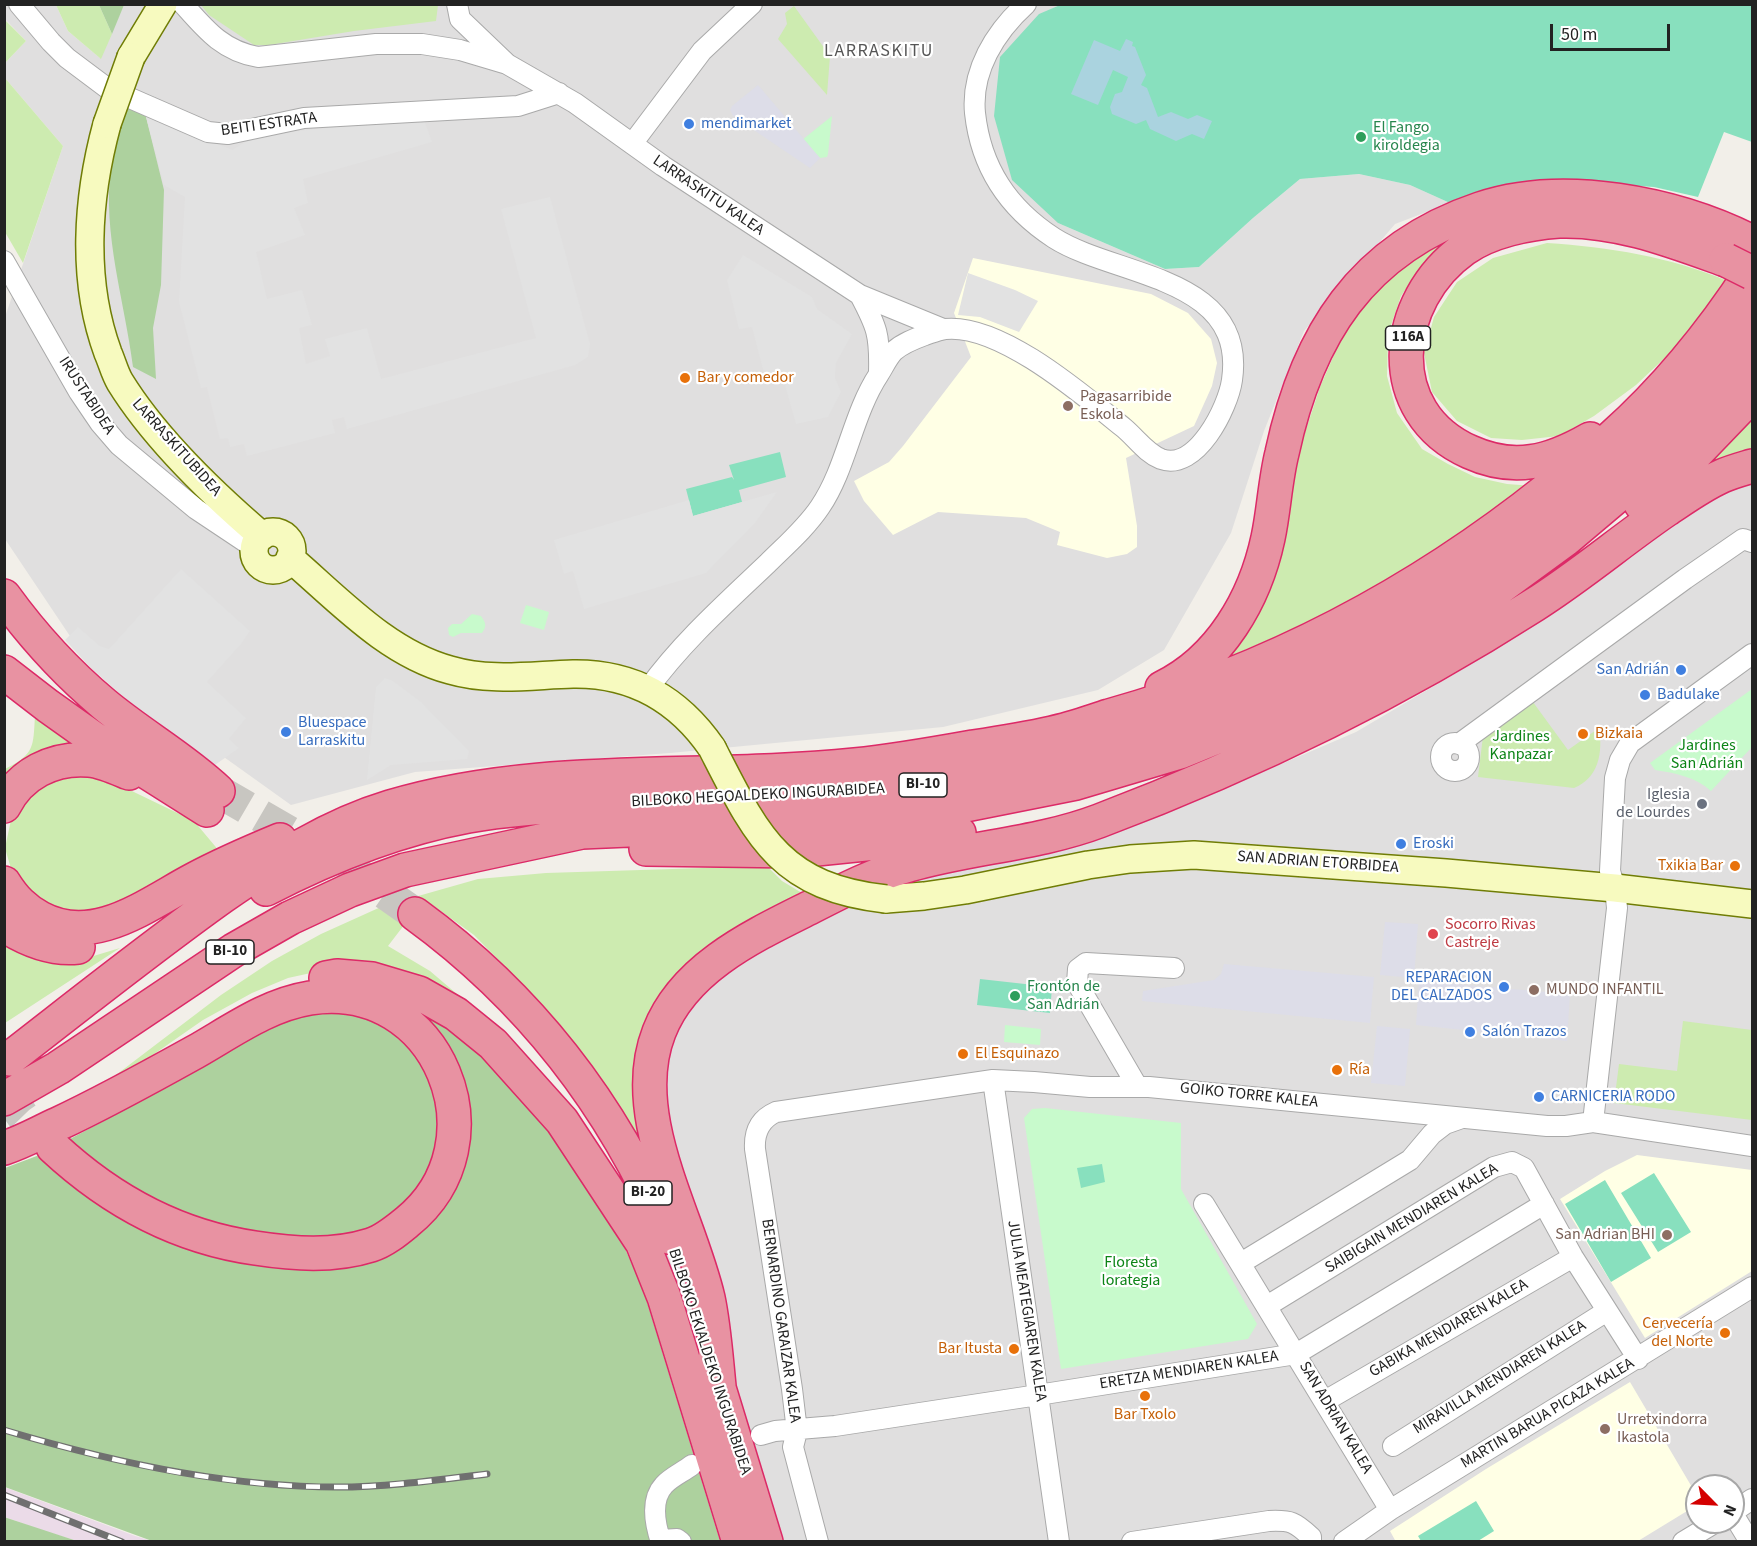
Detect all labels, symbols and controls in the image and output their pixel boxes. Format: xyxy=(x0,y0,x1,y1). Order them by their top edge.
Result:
scale bar xyxy=(1553,12,1673,50)
text: 50 m xyxy=(1561,22,1597,47)
district label: LARRASKITU xyxy=(824,41,934,63)
street label: BEITI ESTRATA xyxy=(220,109,318,141)
place label: mendimarket xyxy=(701,114,791,134)
marker: mendimarket xyxy=(682,117,696,131)
place label: El Fango kiroldegia xyxy=(1373,118,1440,156)
marker: El Fango kiroldegia xyxy=(1354,130,1368,144)
street label: LARRASKITU KALEA xyxy=(649,152,767,240)
road number: 116A xyxy=(1386,326,1430,350)
street label: IRUSTABIDEA xyxy=(54,353,118,439)
place label: Bar y comedor xyxy=(697,368,794,388)
marker: Bar y comedor xyxy=(678,371,692,385)
place label: Pagasarribide Eskola xyxy=(1080,387,1172,425)
street label: LARRASKITUBIDEA xyxy=(127,395,225,501)
marker: Pagasarribide Eskola xyxy=(1061,399,1075,413)
place label: San Adrián xyxy=(1597,660,1669,680)
marker: San Adrián xyxy=(1674,663,1688,677)
place label: Badulake xyxy=(1657,685,1720,705)
marker: Badulake xyxy=(1638,688,1652,702)
place label: Bluespace Larraskitu xyxy=(298,713,366,751)
place label: Bizkaia xyxy=(1595,724,1643,744)
marker: Bluespace Larraskitu xyxy=(279,725,293,739)
park label: Jardines Kanpazar xyxy=(1490,727,1552,765)
marker: Bizkaia xyxy=(1576,727,1590,741)
park label: Jardines San Adrián xyxy=(1671,736,1743,774)
road number: BI-10 xyxy=(899,773,947,797)
street label: BILBOKO HEGOALDEKO INGURABIDEA xyxy=(631,780,885,812)
place label: Iglesia de Lourdes xyxy=(1616,785,1690,823)
marker: Iglesia de Lourdes xyxy=(1695,797,1709,811)
place label: Eroski xyxy=(1413,834,1454,854)
marker: Eroski xyxy=(1394,837,1408,851)
street label: SAN ADRIAN ETORBIDEA xyxy=(1237,848,1399,878)
place label: Txikia Bar xyxy=(1658,856,1723,876)
marker: Txikia Bar xyxy=(1728,859,1742,873)
place label: Socorro Rivas Castreje xyxy=(1445,915,1536,953)
marker: Socorro Rivas Castreje xyxy=(1426,927,1440,941)
road number: BI-10 xyxy=(206,940,254,964)
place label: REPARACION DEL CALZADOS xyxy=(1391,968,1492,1006)
place label: Frontón de San Adrián xyxy=(1027,977,1100,1015)
marker: REPARACION DEL CALZADOS xyxy=(1497,980,1511,994)
place label: MUNDO INFANTIL xyxy=(1546,980,1663,1000)
marker: MUNDO INFANTIL xyxy=(1527,983,1541,997)
marker: Frontón de San Adrián xyxy=(1008,989,1022,1003)
place label: Salón Trazos xyxy=(1482,1022,1566,1042)
marker: Salón Trazos xyxy=(1463,1025,1477,1039)
place label: El Esquinazo xyxy=(975,1044,1059,1064)
marker: El Esquinazo xyxy=(956,1047,970,1061)
place label: Ría xyxy=(1349,1060,1370,1080)
marker: Ría xyxy=(1330,1063,1344,1077)
street label: GOIKO TORRE KALEA xyxy=(1179,1079,1319,1113)
place label: CARNICERIA RODO xyxy=(1551,1087,1675,1107)
marker: CARNICERIA RODO xyxy=(1532,1090,1546,1104)
street label: SAIBIGAIN MENDIAREN KALEA xyxy=(1322,1160,1502,1278)
road number: BI-20 xyxy=(624,1181,672,1205)
street label: BERNARDINO GARAIZAR KALEA xyxy=(756,1218,804,1424)
street label: JULIA MEATEGIAREN KALEA xyxy=(1002,1219,1050,1403)
place label: San Adrian BHI xyxy=(1555,1225,1655,1245)
marker: San Adrian BHI xyxy=(1660,1228,1674,1242)
street label: BILBOKO EKIALDEKO INGURABIDEA xyxy=(663,1246,755,1478)
park label: Floresta lorategia xyxy=(1102,1253,1160,1291)
street label: GABIKA MENDIAREN KALEA xyxy=(1366,1276,1532,1382)
place label: Cervecería del Norte xyxy=(1642,1314,1713,1352)
street label: MIRAVILLA MENDIAREN KALEA xyxy=(1410,1317,1590,1439)
marker: Cervecería del Norte xyxy=(1718,1326,1732,1340)
place label: Bar Itusta xyxy=(938,1339,1002,1359)
marker: Bar Itusta xyxy=(1007,1342,1021,1356)
street label: ERETZA MENDIAREN KALEA xyxy=(1098,1347,1280,1395)
street label: MARTIN BARUA PICAZA KALEA xyxy=(1458,1355,1638,1473)
street label: SAN ADRIAN KALEA xyxy=(1294,1358,1376,1478)
marker: Bar Txolo xyxy=(1138,1389,1152,1403)
place label: Bar Txolo xyxy=(1114,1405,1176,1425)
place label: Urretxindorra Ikastola xyxy=(1617,1410,1707,1448)
marker: Urretxindorra Ikastola xyxy=(1598,1422,1612,1436)
north arrow xyxy=(1685,1474,1745,1534)
text: N xyxy=(1717,1501,1742,1520)

